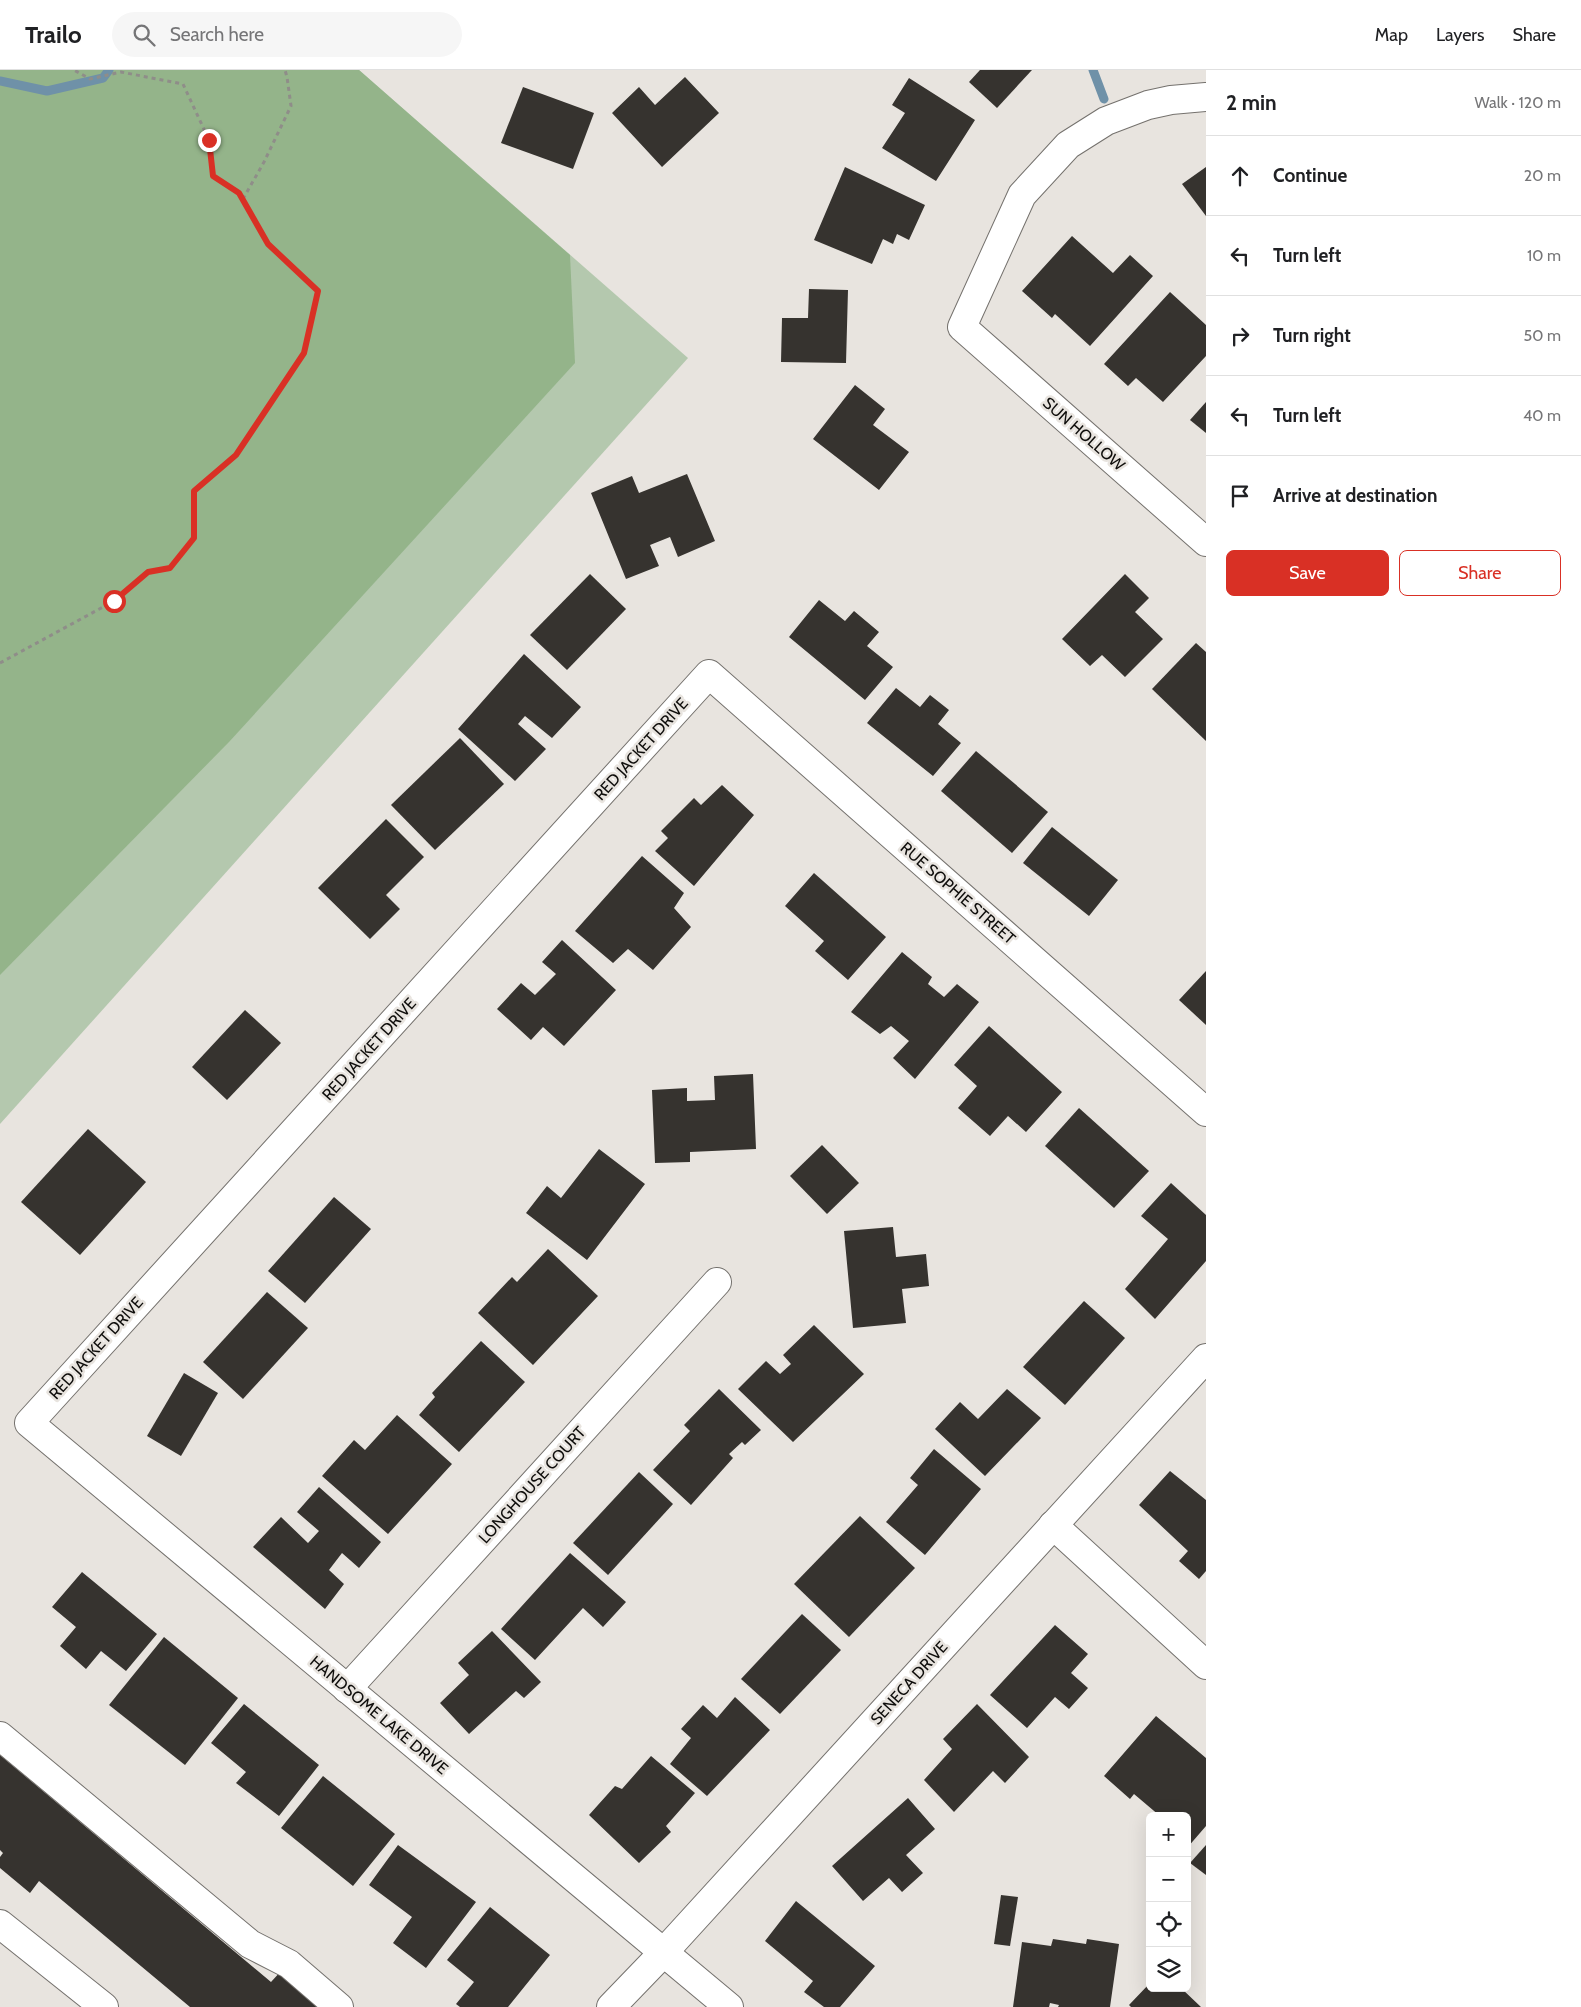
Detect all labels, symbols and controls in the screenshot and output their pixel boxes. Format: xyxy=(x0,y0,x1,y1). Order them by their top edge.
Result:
search box xyxy=(112,12,462,57)
text: Trailo xyxy=(25,20,82,49)
icon: search xyxy=(130,21,158,49)
text: Search here xyxy=(170,23,264,46)
text: Map xyxy=(1375,24,1408,46)
text: Layers xyxy=(1436,24,1485,46)
text: Share xyxy=(1513,24,1556,46)
text: 2 min xyxy=(1226,90,1277,115)
text: Walk · 120 m xyxy=(1474,93,1561,112)
route end xyxy=(198,129,221,152)
icon: ahead xyxy=(1226,162,1254,190)
text: Continue xyxy=(1273,164,1347,187)
text: 20 m xyxy=(1524,166,1561,185)
icon: left xyxy=(1226,242,1254,270)
text: Turn left xyxy=(1273,244,1341,267)
text: 10 m xyxy=(1527,246,1561,265)
icon: right xyxy=(1226,322,1254,350)
text: Turn right xyxy=(1273,324,1351,347)
text: 50 m xyxy=(1524,326,1561,345)
street label: SUN HOLLOW xyxy=(1039,393,1130,475)
icon: left xyxy=(1226,402,1254,430)
text: Turn left xyxy=(1273,404,1341,427)
text: 40 m xyxy=(1523,406,1561,425)
icon: arrive xyxy=(1226,482,1254,510)
text: Arrive at destination xyxy=(1273,484,1437,507)
button: Save xyxy=(1226,550,1389,596)
button: Share xyxy=(1399,550,1561,596)
route start xyxy=(103,590,126,613)
street label: RED JACKET DRIVE xyxy=(590,694,692,804)
street label: RUE SOPHIE STREET xyxy=(897,838,1020,948)
street label: RED JACKET DRIVE xyxy=(318,994,420,1104)
street label: RED JACKET DRIVE xyxy=(45,1293,147,1403)
street label: LONGHOUSE COURT xyxy=(475,1422,590,1547)
street label: SENECA DRIVE xyxy=(867,1637,951,1729)
street label: HANDSOME LAKE DRIVE xyxy=(306,1652,452,1778)
map controls xyxy=(1146,1812,1191,1992)
button: + xyxy=(1146,1812,1191,1857)
button: − xyxy=(1146,1857,1191,1902)
button: locate xyxy=(1146,1902,1191,1947)
button: layers xyxy=(1146,1947,1191,1992)

